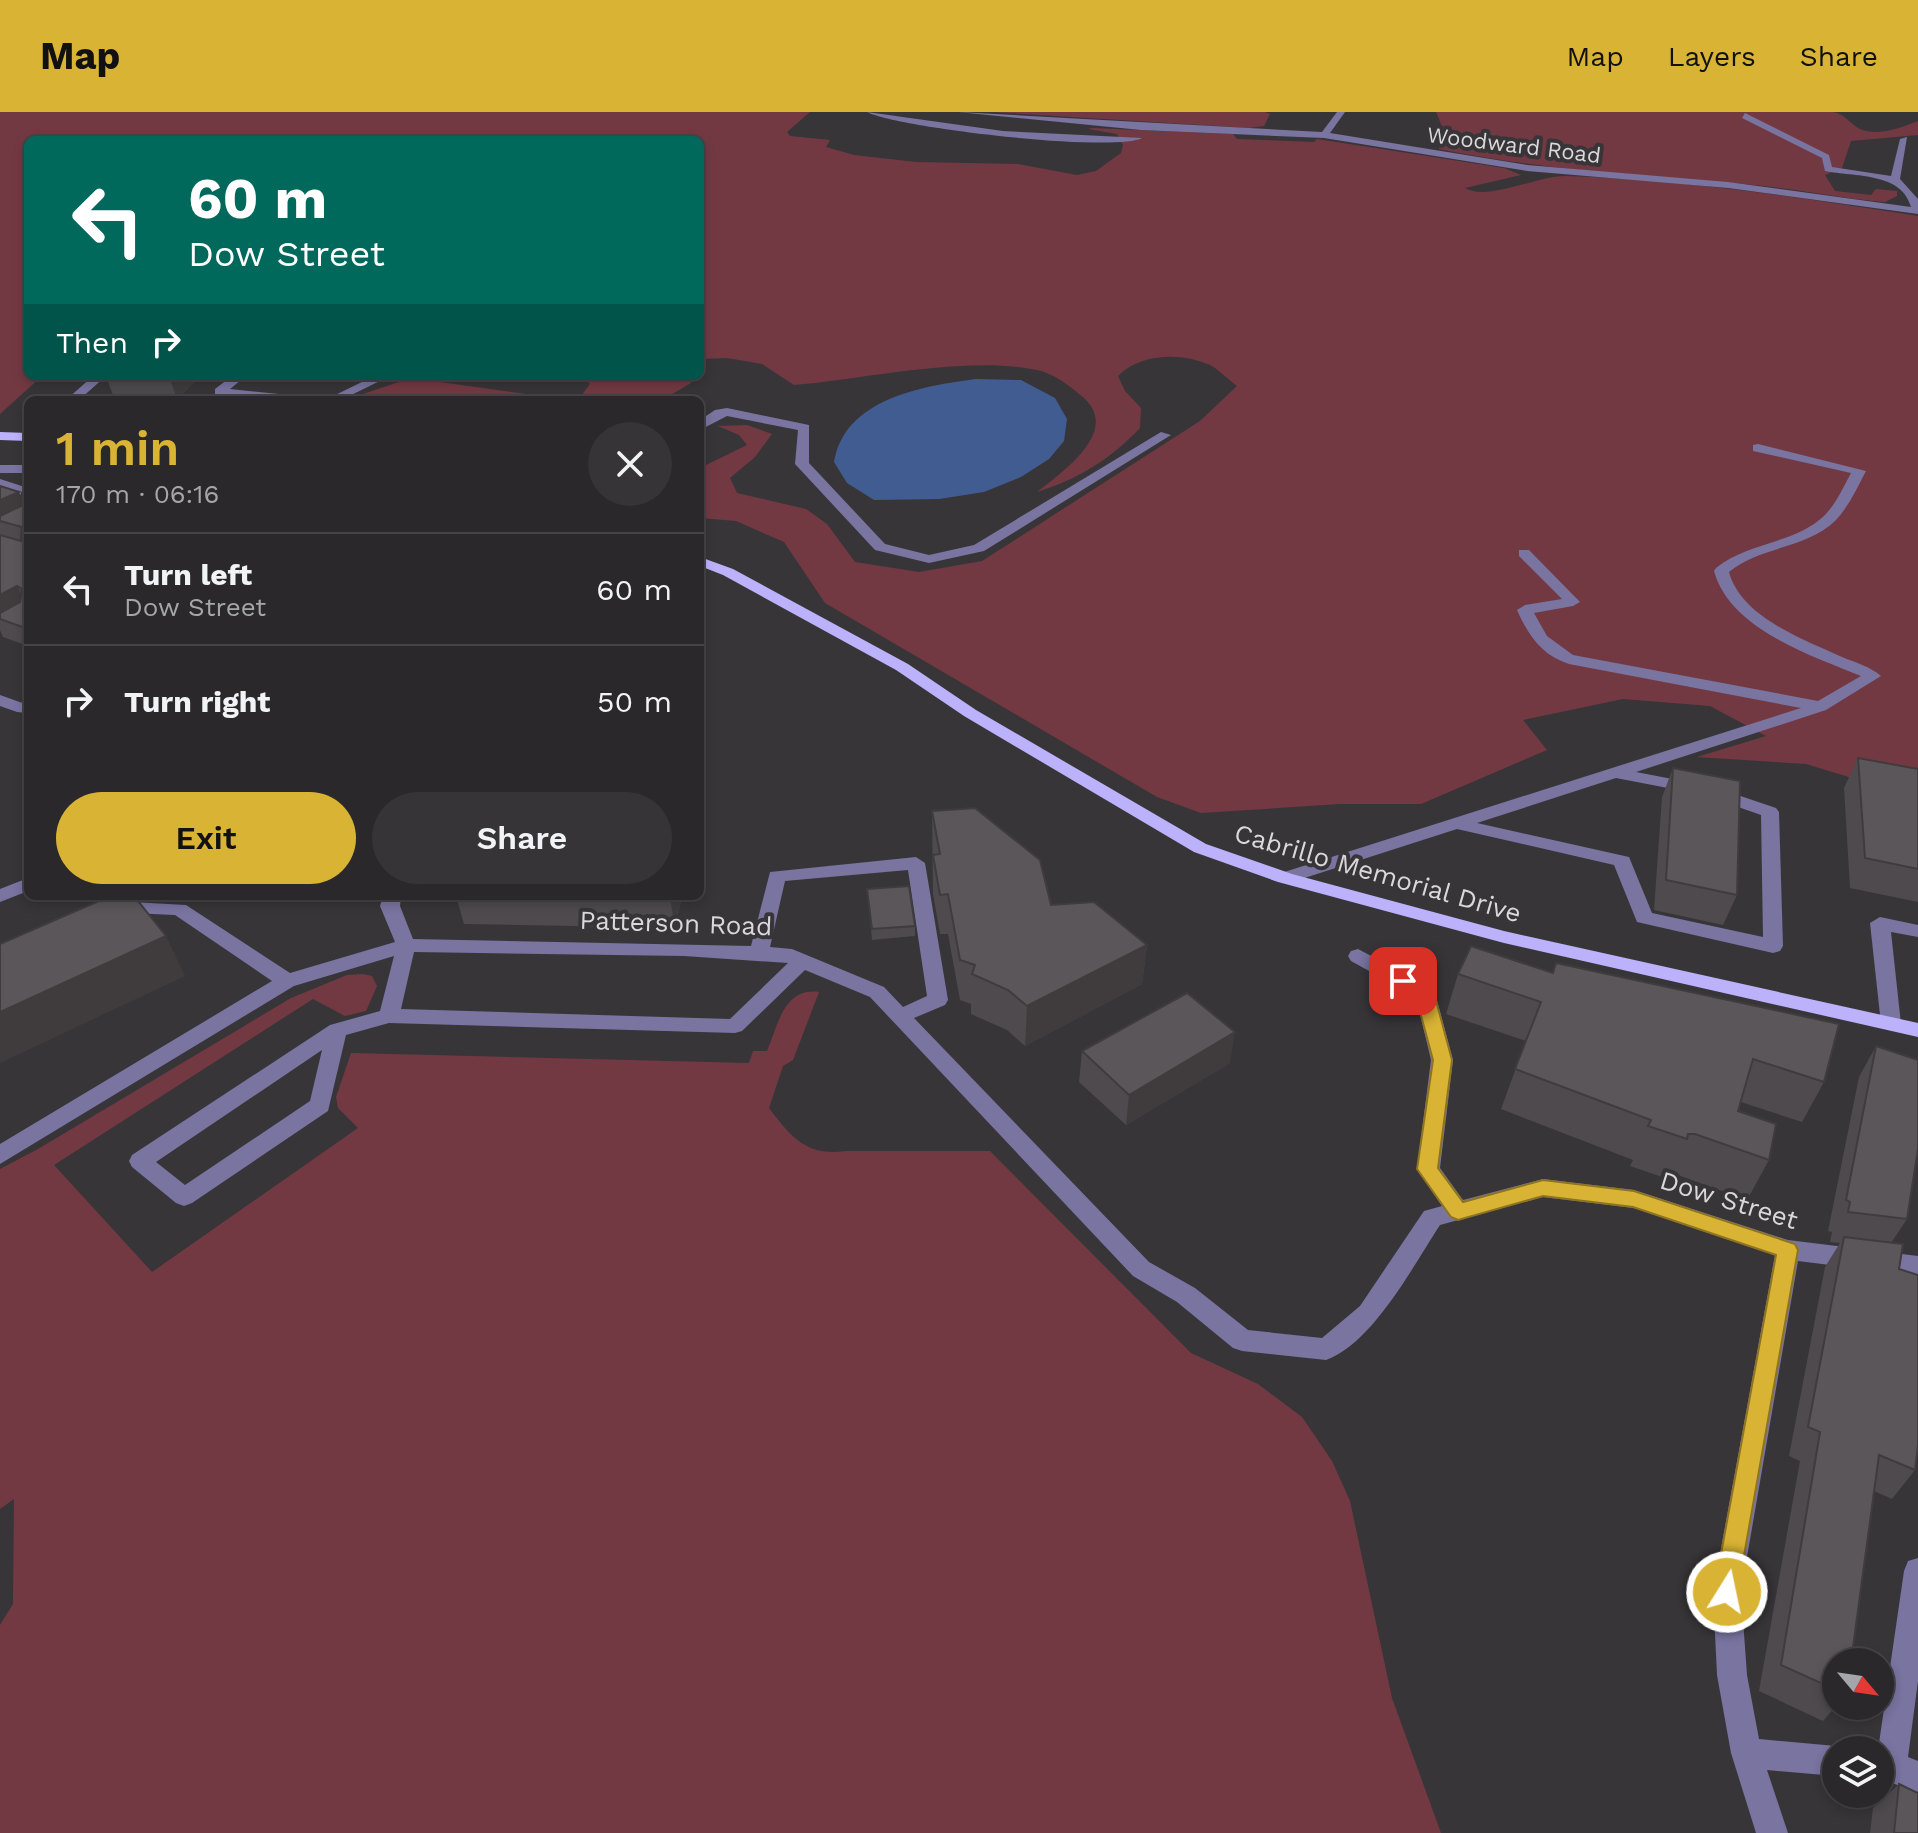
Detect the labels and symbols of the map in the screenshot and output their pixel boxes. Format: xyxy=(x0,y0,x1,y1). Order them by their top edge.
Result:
street label: Woodward Road xyxy=(1426,122,1602,168)
street label: Cabrillo Memorial Drive xyxy=(1231,818,1525,928)
street label: Patterson Road xyxy=(579,905,773,941)
pin xyxy=(1369,947,1437,1015)
street label: Dow Street xyxy=(1657,1165,1801,1235)
position arrow xyxy=(1685,1550,1769,1634)
north arrow xyxy=(1822,1648,1894,1720)

